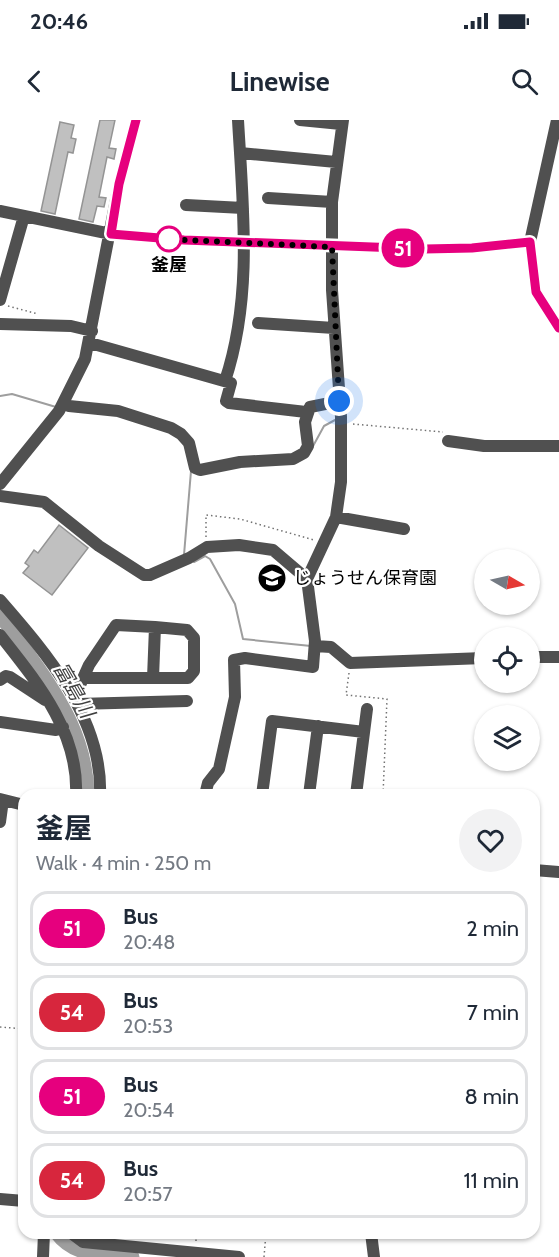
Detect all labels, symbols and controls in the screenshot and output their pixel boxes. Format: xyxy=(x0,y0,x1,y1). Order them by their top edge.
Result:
text: 20:46 xyxy=(30,8,88,35)
icon: back xyxy=(18,65,51,98)
text: Linewise xyxy=(229,65,330,98)
icon: search xyxy=(508,65,541,98)
marker: 釜屋 xyxy=(156,226,182,252)
line badge: 51 xyxy=(376,228,430,268)
text: 51 xyxy=(393,236,413,261)
place label: 釜屋 xyxy=(151,254,187,276)
your location xyxy=(324,386,354,416)
north arrow xyxy=(474,549,540,615)
map controls xyxy=(474,549,540,771)
school or university icon: じょうせん保育園 xyxy=(256,562,288,594)
place label: じょうせん保育園 xyxy=(293,567,437,589)
button: locate xyxy=(474,627,540,693)
water label: 富島川 xyxy=(49,658,100,724)
button: layers xyxy=(474,705,540,771)
button: heart xyxy=(459,809,522,872)
text: 釜屋 xyxy=(36,811,92,845)
text: Walk · 4 min · 250 m xyxy=(36,851,211,875)
text: Bus xyxy=(123,903,158,930)
text: 2 min xyxy=(466,915,519,942)
text: 51 xyxy=(62,916,82,941)
text: 20:48 xyxy=(123,930,175,954)
text: Bus xyxy=(123,987,158,1014)
text: 7 min xyxy=(467,999,519,1026)
text: 54 xyxy=(60,1000,84,1025)
text: 20:53 xyxy=(123,1014,173,1038)
text: Bus xyxy=(123,1071,158,1098)
text: 8 min xyxy=(464,1083,519,1110)
text: 51 xyxy=(62,1084,82,1109)
text: 20:54 xyxy=(123,1098,174,1122)
text: Bus xyxy=(123,1155,158,1182)
text: 11 min xyxy=(463,1167,519,1194)
text: 54 xyxy=(60,1168,84,1193)
text: 20:57 xyxy=(123,1182,172,1206)

